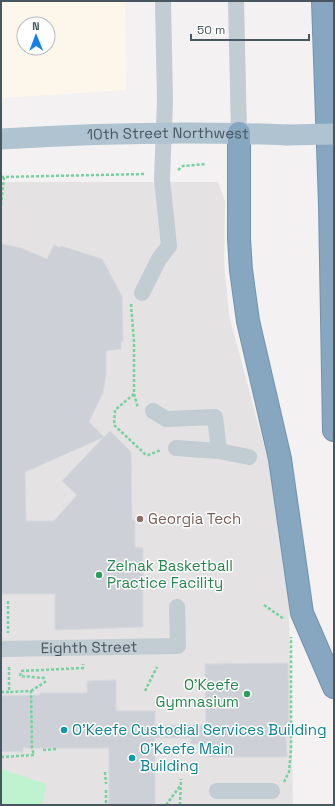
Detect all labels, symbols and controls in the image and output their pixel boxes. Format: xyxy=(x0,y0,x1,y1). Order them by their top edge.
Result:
north arrow xyxy=(16,16,56,56)
scale bar xyxy=(191,16,309,42)
text: N xyxy=(32,19,40,33)
text: 50 m xyxy=(197,22,225,38)
street label: 10th Street Northwest xyxy=(87,123,249,144)
place label: Georgia Tech xyxy=(148,509,241,528)
marker: Georgia Tech xyxy=(135,514,145,524)
place label: Zelnak Basketball Practice Facility xyxy=(107,556,233,592)
marker: Zelnak Basketball Practice Facility xyxy=(94,570,104,580)
street label: Eighth Street xyxy=(41,637,138,657)
place label: O'Keefe Gymnasium xyxy=(156,675,239,711)
marker: O'Keefe Gymnasium xyxy=(242,689,252,699)
place label: O'Keefe Custodial Services Building xyxy=(72,720,327,739)
marker: O'Keefe Custodial Services Building xyxy=(59,725,69,735)
place label: O'Keefe Main Building xyxy=(140,739,233,775)
marker: O'Keefe Main Building xyxy=(127,753,137,763)

